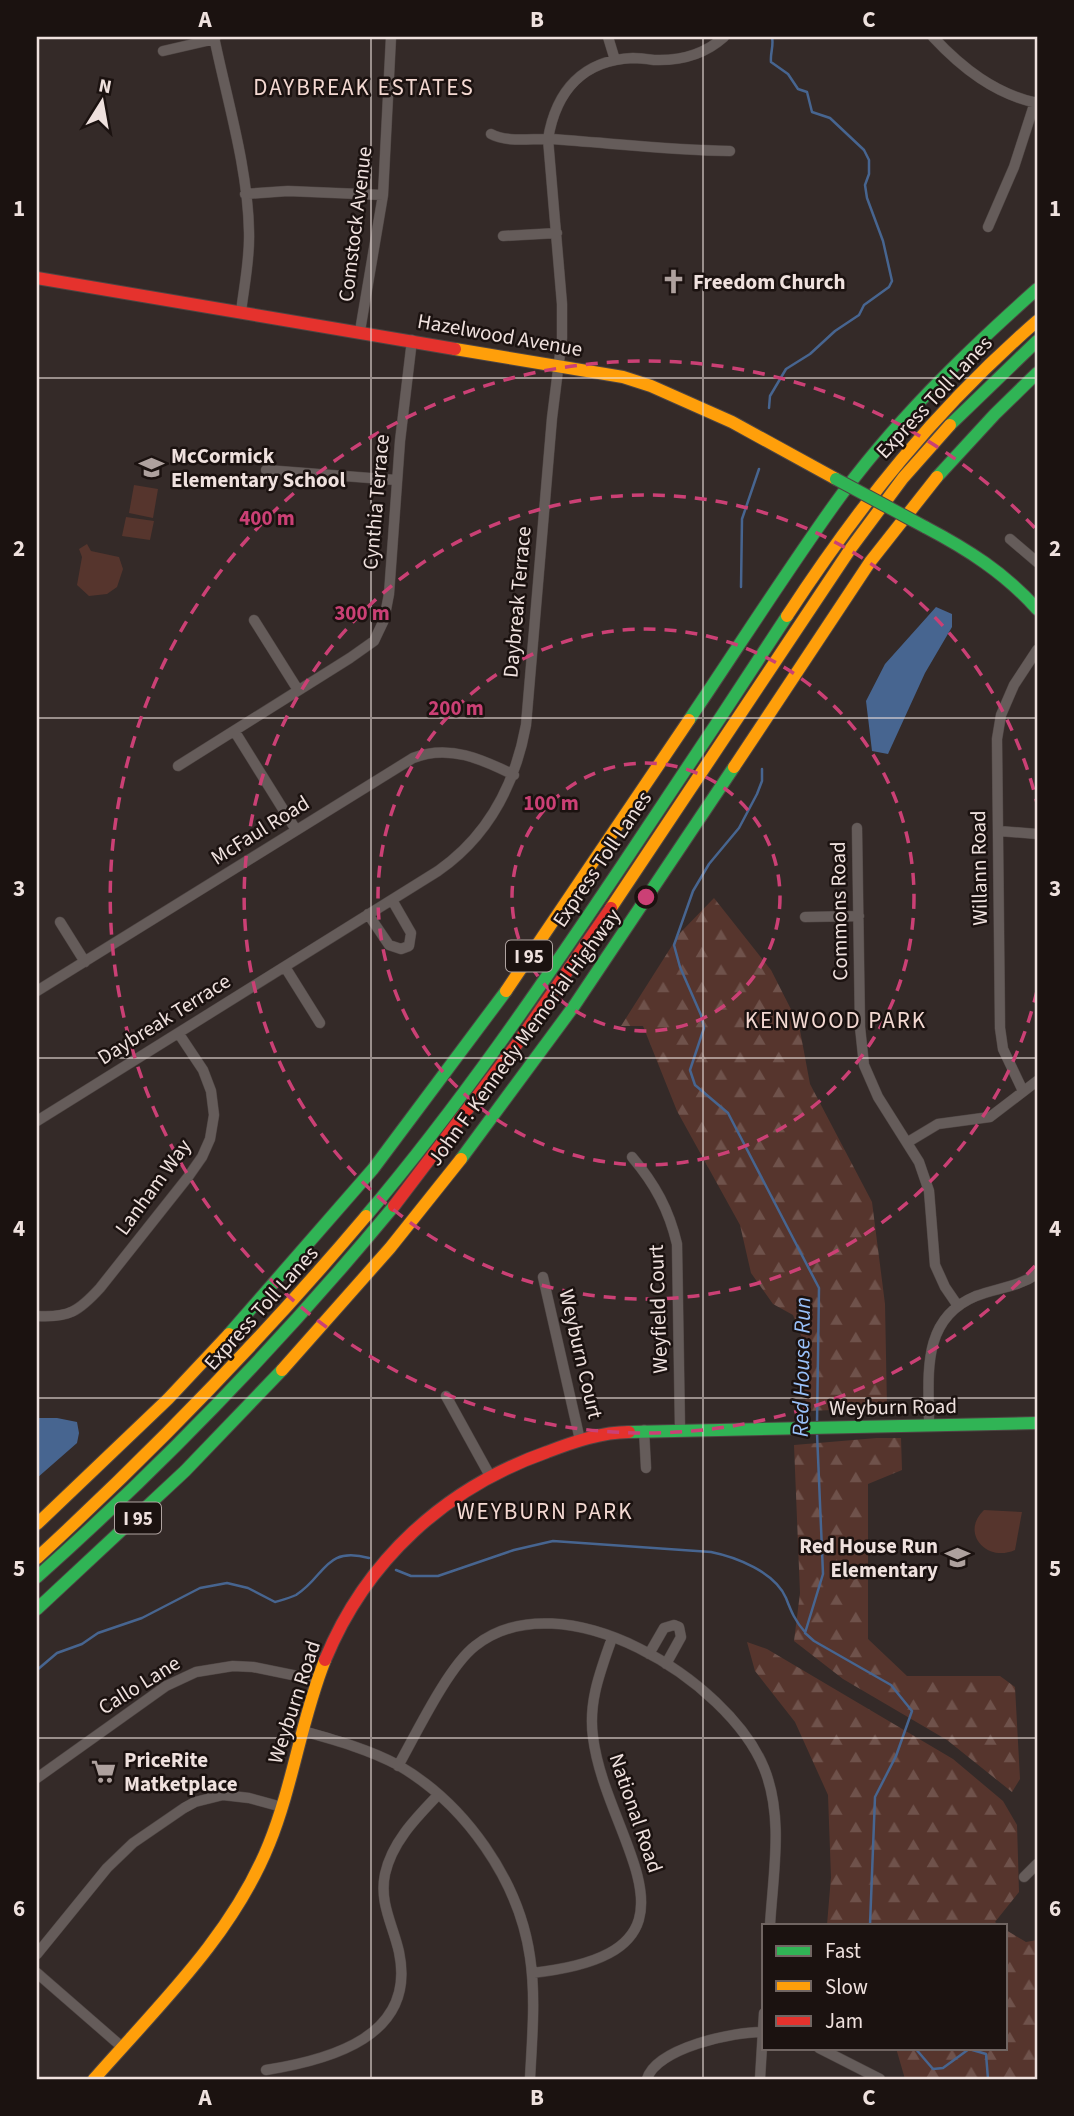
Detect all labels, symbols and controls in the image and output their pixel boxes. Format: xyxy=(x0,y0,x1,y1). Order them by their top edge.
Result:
text: A xyxy=(197,3,212,36)
text: B xyxy=(530,3,544,36)
text: C xyxy=(862,3,876,36)
north arrow xyxy=(66,66,136,136)
district label: DAYBREAK ESTATES xyxy=(253,71,475,104)
text: N xyxy=(96,72,114,101)
street label: Comstock Avenue xyxy=(331,145,379,303)
text: 1 xyxy=(13,192,25,225)
text: 1 xyxy=(1049,192,1061,225)
place label: Freedom Church xyxy=(693,267,845,297)
church icon: Freedom Church xyxy=(659,268,687,296)
street label: Hazelwood Avenue xyxy=(415,306,585,364)
street label: Express Toll Lanes xyxy=(869,329,999,465)
street label: Cynthia Terrace xyxy=(355,433,397,571)
place label: McCormick Elementary School xyxy=(171,441,345,495)
school or university icon: McCormick Elementary School xyxy=(137,454,165,482)
text: 400 m xyxy=(239,503,295,533)
street label: Daybreak Terrace xyxy=(495,525,539,679)
text: 2 xyxy=(13,532,25,565)
text: 2 xyxy=(1049,532,1061,565)
text: 300 m xyxy=(334,598,390,628)
text: 200 m xyxy=(428,693,484,723)
street label: Express Toll Lanes xyxy=(545,785,659,933)
street label: McFaul Road xyxy=(205,788,315,872)
text: 100 m xyxy=(523,788,579,818)
street label: Willann Road xyxy=(963,810,995,926)
street label: Commons Road xyxy=(823,841,855,981)
text: 3 xyxy=(13,872,25,905)
text: 3 xyxy=(1049,872,1061,905)
centre of rings xyxy=(634,885,658,909)
street label: John F. Kennedy Memorial Highway xyxy=(420,902,628,1172)
road number: I 95 xyxy=(506,940,552,972)
street label: Daybreak Terrace xyxy=(92,966,236,1072)
district label: KENWOOD PARK xyxy=(745,1004,927,1037)
street label: Lanham Way xyxy=(108,1133,198,1241)
text: 4 xyxy=(13,1212,25,1245)
text: 4 xyxy=(1049,1212,1061,1245)
street label: Express Toll Lanes xyxy=(197,1239,325,1377)
street label: Weyfield Court xyxy=(641,1244,675,1374)
street label: Weyburn Court xyxy=(552,1286,610,1422)
water label: Red House Run xyxy=(784,1297,819,1437)
street label: Weyburn Road xyxy=(829,1391,957,1423)
district label: WEYBURN PARK xyxy=(457,1495,633,1528)
road number: I 95 xyxy=(115,1502,161,1534)
place label: Red House Run Elementary xyxy=(799,1531,938,1585)
school or university icon: Red House Run Elementary xyxy=(944,1544,972,1572)
text: 5 xyxy=(13,1552,25,1585)
text: 5 xyxy=(1049,1552,1061,1585)
street label: Weyburn Road xyxy=(260,1637,328,1767)
street label: Callo Lane xyxy=(92,1648,186,1722)
place label: PriceRite Matketplace xyxy=(124,1745,238,1799)
street label: National Road xyxy=(602,1749,670,1877)
supermarket icon: PriceRite Matketplace xyxy=(90,1758,118,1786)
text: 6 xyxy=(13,1892,25,1925)
text: 6 xyxy=(1049,1892,1061,1925)
legend xyxy=(762,1924,1007,2050)
text: Fast xyxy=(825,1936,861,1966)
text: Slow xyxy=(825,1972,868,2002)
text: Jam xyxy=(825,2006,863,2036)
text: A xyxy=(197,2081,212,2114)
text: B xyxy=(530,2081,544,2114)
text: C xyxy=(862,2081,876,2114)

